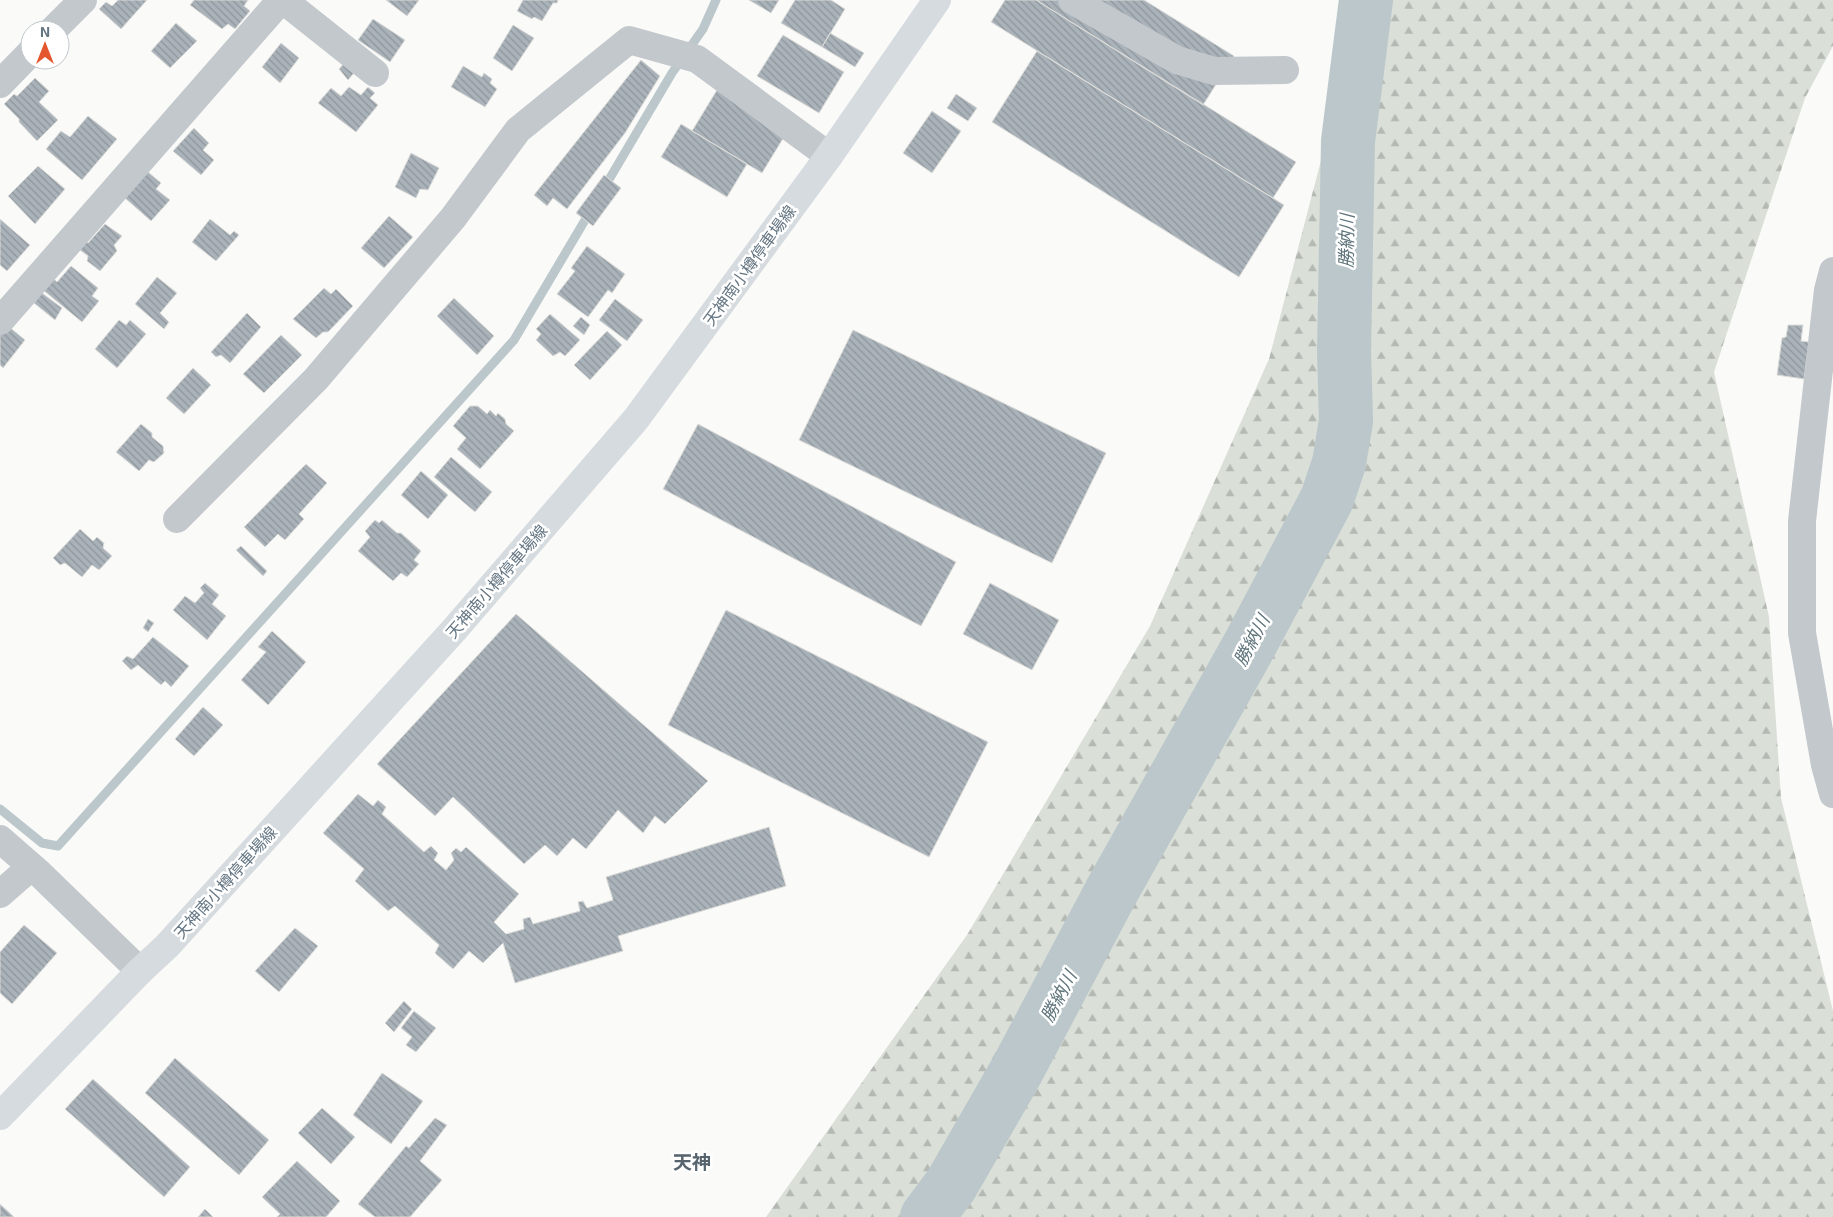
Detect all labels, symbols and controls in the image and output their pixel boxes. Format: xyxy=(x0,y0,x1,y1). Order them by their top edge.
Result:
north arrow xyxy=(20,20,70,70)
text: N xyxy=(40,23,50,40)
street label: 天神南小樽停車場線 xyxy=(699,201,799,329)
water label: 勝納川 xyxy=(1335,212,1358,268)
street label: 天神南小樽停車場線 xyxy=(442,520,550,642)
water label: 勝納川 xyxy=(1229,609,1274,669)
street label: 天神南小樽停車場線 xyxy=(170,822,280,942)
water label: 勝納川 xyxy=(1036,965,1081,1025)
district label: 天神 xyxy=(673,1150,711,1173)

